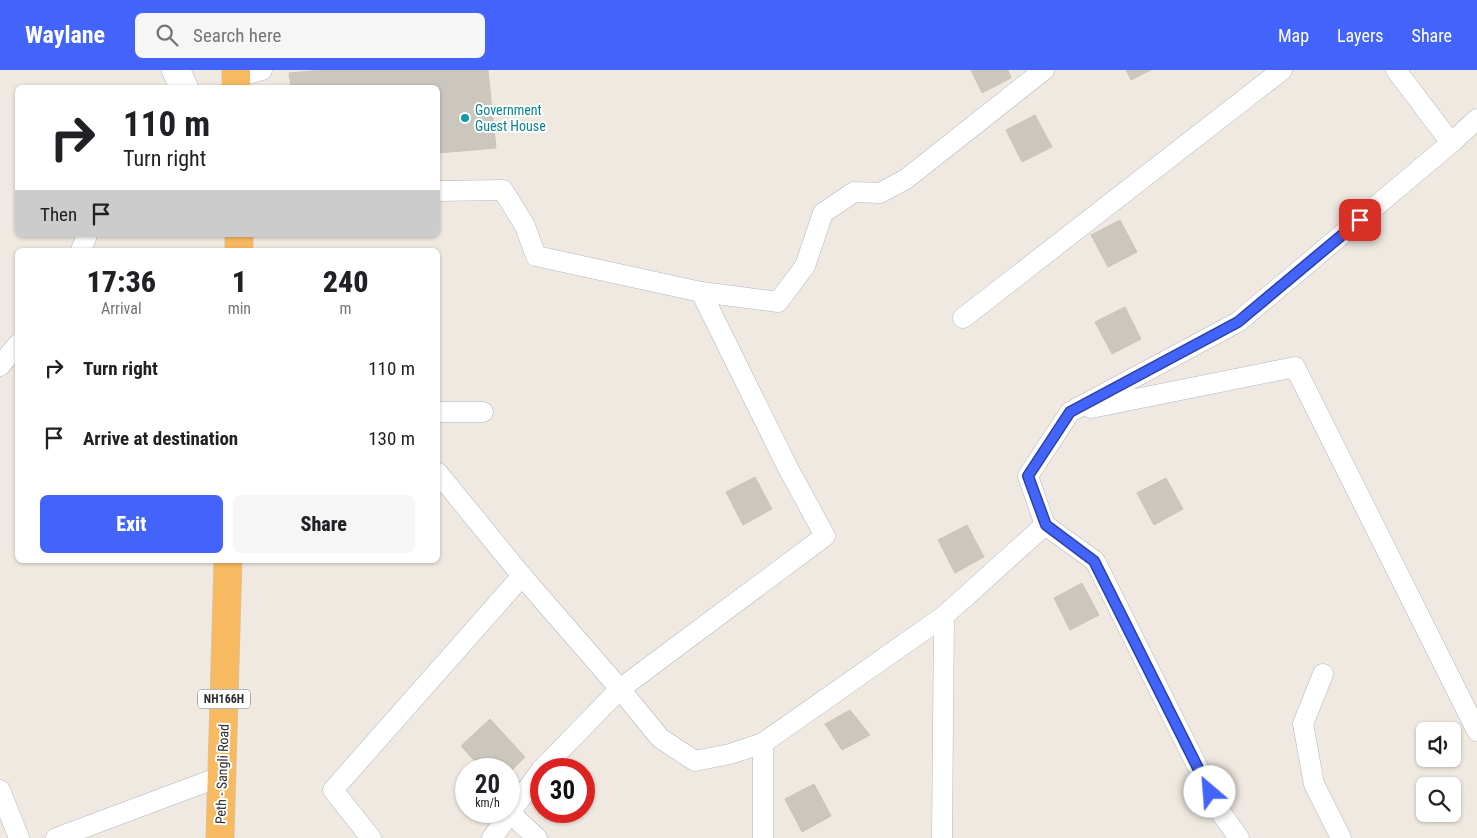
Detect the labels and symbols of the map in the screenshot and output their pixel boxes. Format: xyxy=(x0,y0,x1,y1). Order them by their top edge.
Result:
place label: Government Guest House xyxy=(475,102,546,134)
marker: Government Guest House xyxy=(459,112,471,124)
pin xyxy=(1339,199,1381,241)
road number: NH166H xyxy=(198,690,250,708)
street label: Peth - Sangli Road xyxy=(212,724,232,824)
speed limit sign: 30 xyxy=(530,758,595,823)
position arrow xyxy=(1183,765,1235,817)

